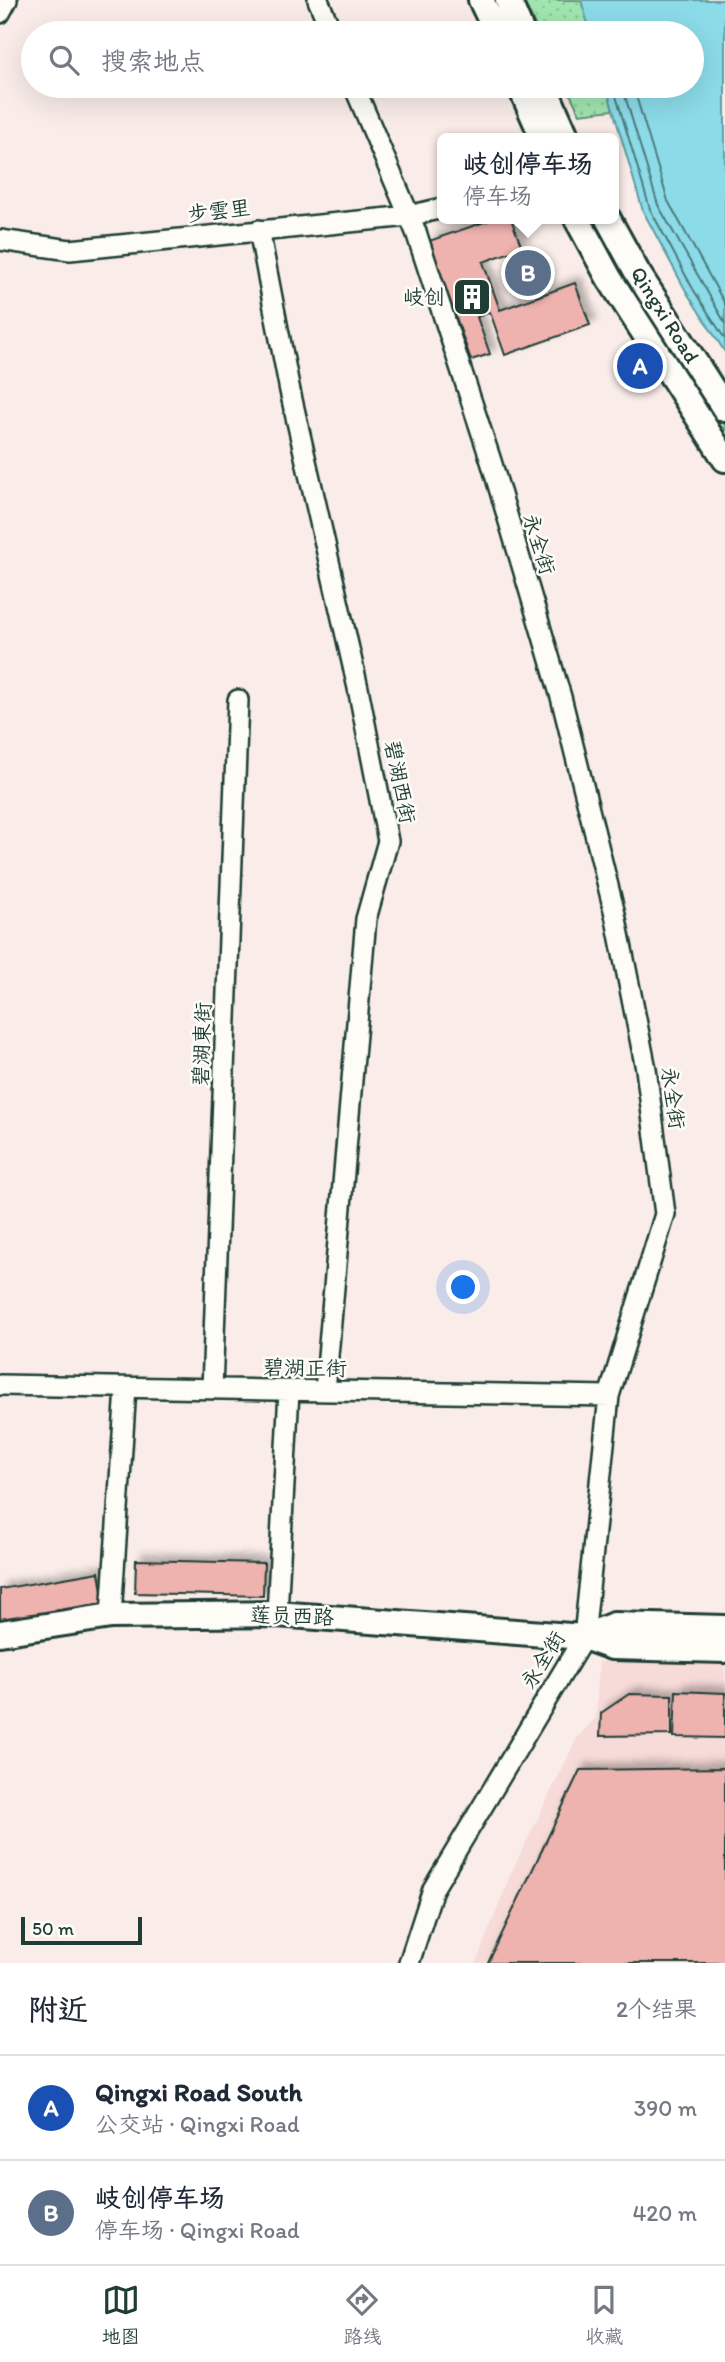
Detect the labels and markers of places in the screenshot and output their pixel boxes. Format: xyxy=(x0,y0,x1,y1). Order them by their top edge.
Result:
pin: B xyxy=(505,247,551,299)
building icon: 岐创 xyxy=(451,276,493,318)
place label: 岐创 xyxy=(403,284,445,309)
pin: A xyxy=(617,340,663,392)

